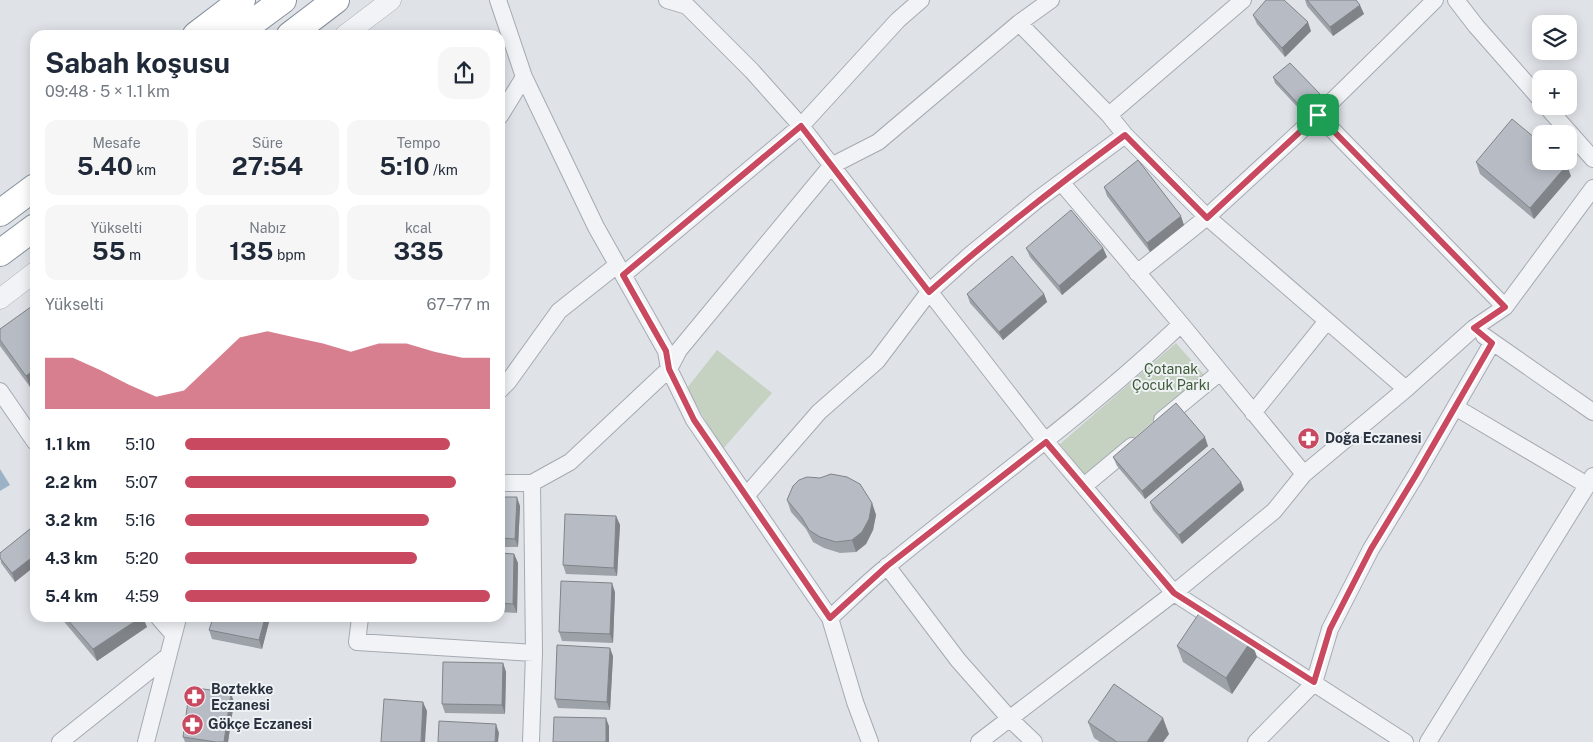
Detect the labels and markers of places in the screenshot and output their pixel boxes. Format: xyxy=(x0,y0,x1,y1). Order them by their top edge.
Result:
pin xyxy=(1297,94,1339,136)
pharmacy icon: Doğa Eczanesi xyxy=(1297,426,1321,450)
place label: Doğa Eczanesi xyxy=(1325,430,1422,446)
place label: Boztekke Eczanesi xyxy=(211,681,273,713)
pharmacy icon: Boztekke Eczanesi xyxy=(183,685,207,709)
pharmacy icon: Gökçe Eczanesi xyxy=(180,712,204,736)
place label: Gökçe Eczanesi xyxy=(208,716,312,732)

